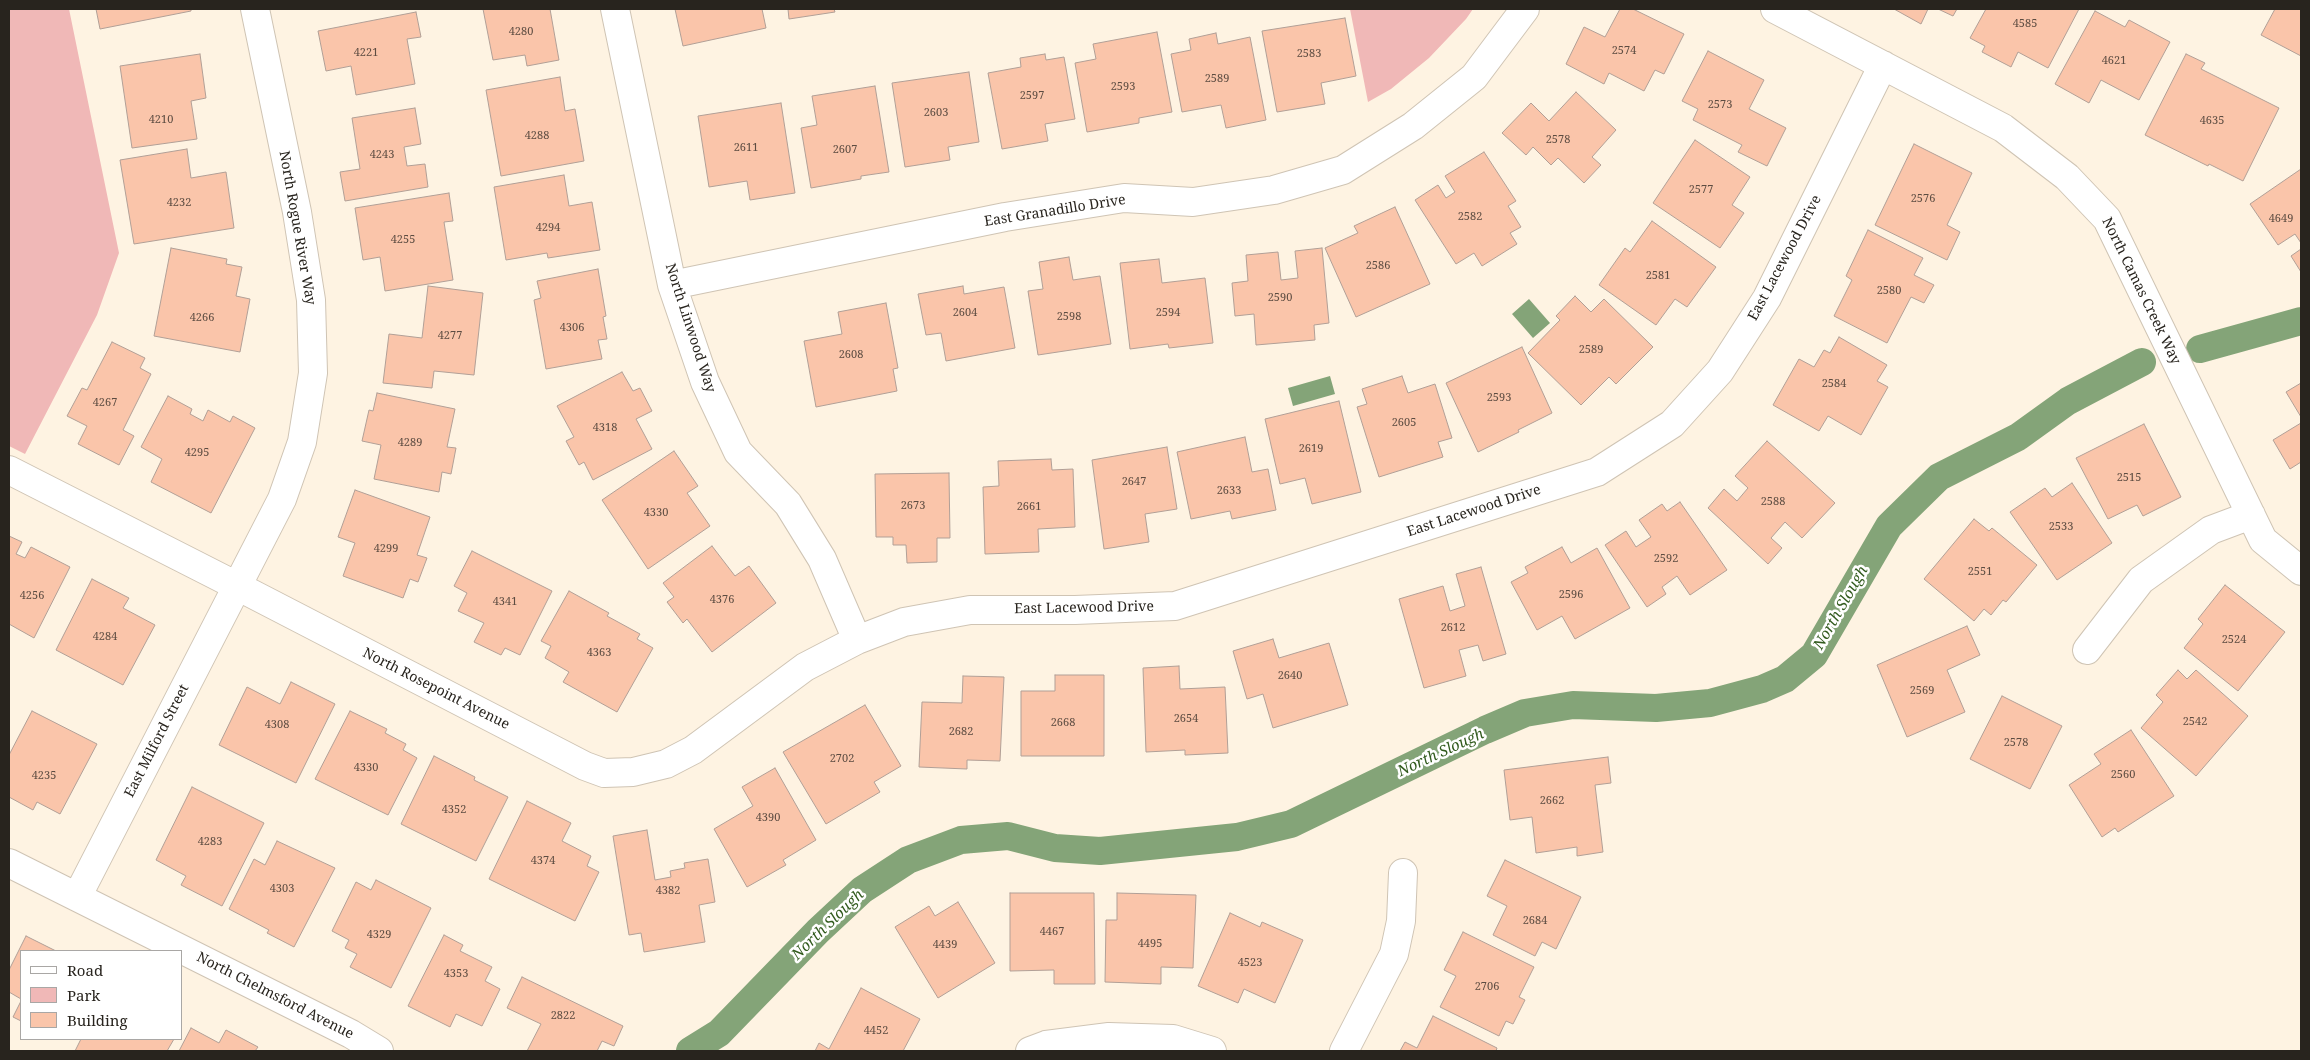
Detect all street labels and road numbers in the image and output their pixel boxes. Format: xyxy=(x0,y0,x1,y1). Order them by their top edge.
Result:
street label: North Rogue River Way xyxy=(275,150,319,306)
street label: East Granadillo Drive xyxy=(983,192,1127,230)
street label: East Lacewood Drive xyxy=(1745,192,1825,324)
street label: North Camas Creek Way xyxy=(2098,215,2184,367)
street label: North Linwood Way xyxy=(661,261,719,395)
street label: East Lacewood Drive xyxy=(1405,481,1543,541)
street label: East Lacewood Drive xyxy=(1014,598,1154,618)
street label: North Rosepoint Avenue xyxy=(360,645,512,733)
street label: East Milford Street xyxy=(121,682,193,800)
street label: North Chelmsford Avenue xyxy=(194,949,356,1043)

